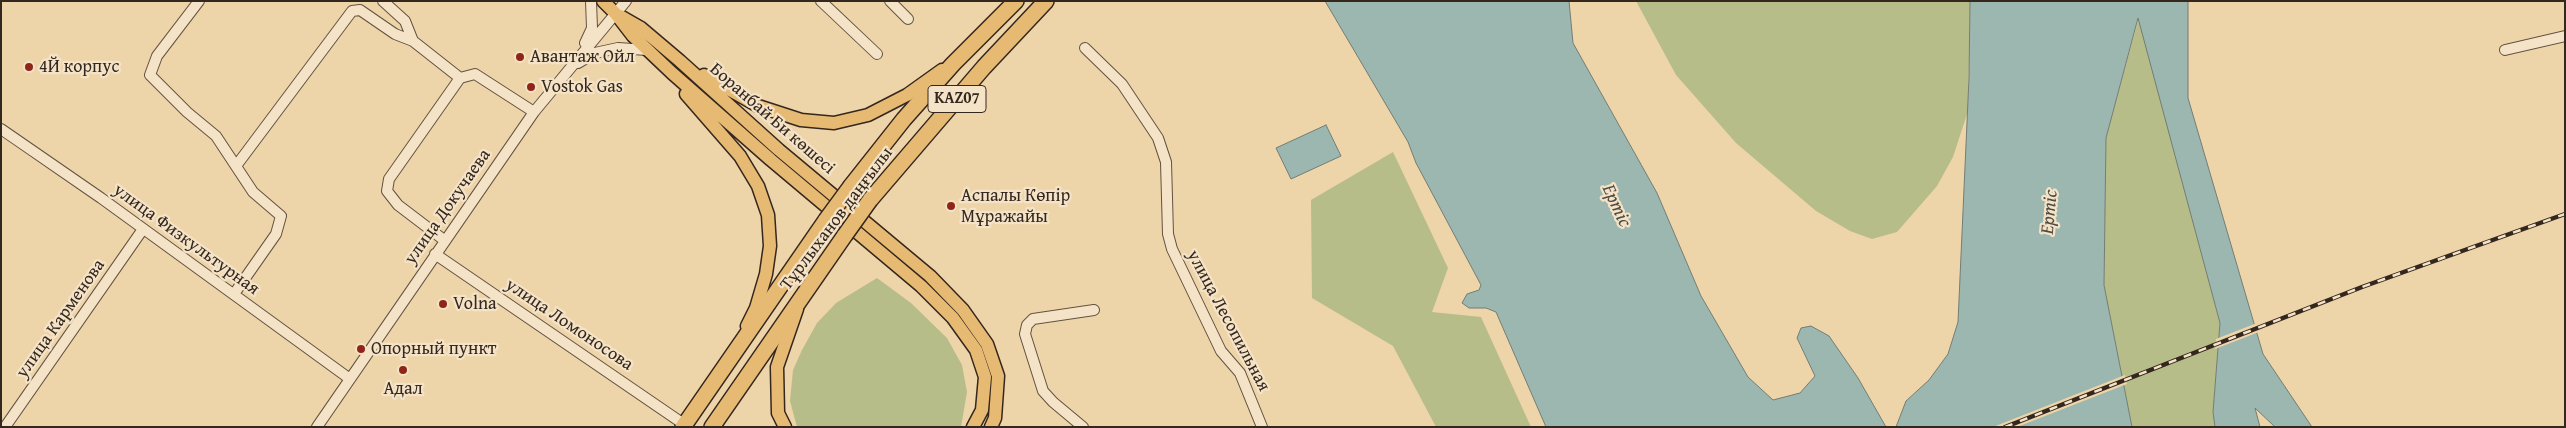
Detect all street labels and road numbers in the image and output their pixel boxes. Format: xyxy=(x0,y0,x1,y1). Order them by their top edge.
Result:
street label: Боранбай Би көшесі xyxy=(705,59,839,179)
road number: KAZ07 xyxy=(928,86,986,112)
street label: Тұрлыханов даңғылы xyxy=(776,143,898,295)
street label: улица Докучаева xyxy=(400,145,496,269)
street label: улица Физкультурная xyxy=(109,180,263,300)
street label: улица Лесопильная xyxy=(1182,247,1274,395)
street label: улица Карменова xyxy=(12,255,110,383)
street label: улица Ломоносова xyxy=(501,274,637,376)

